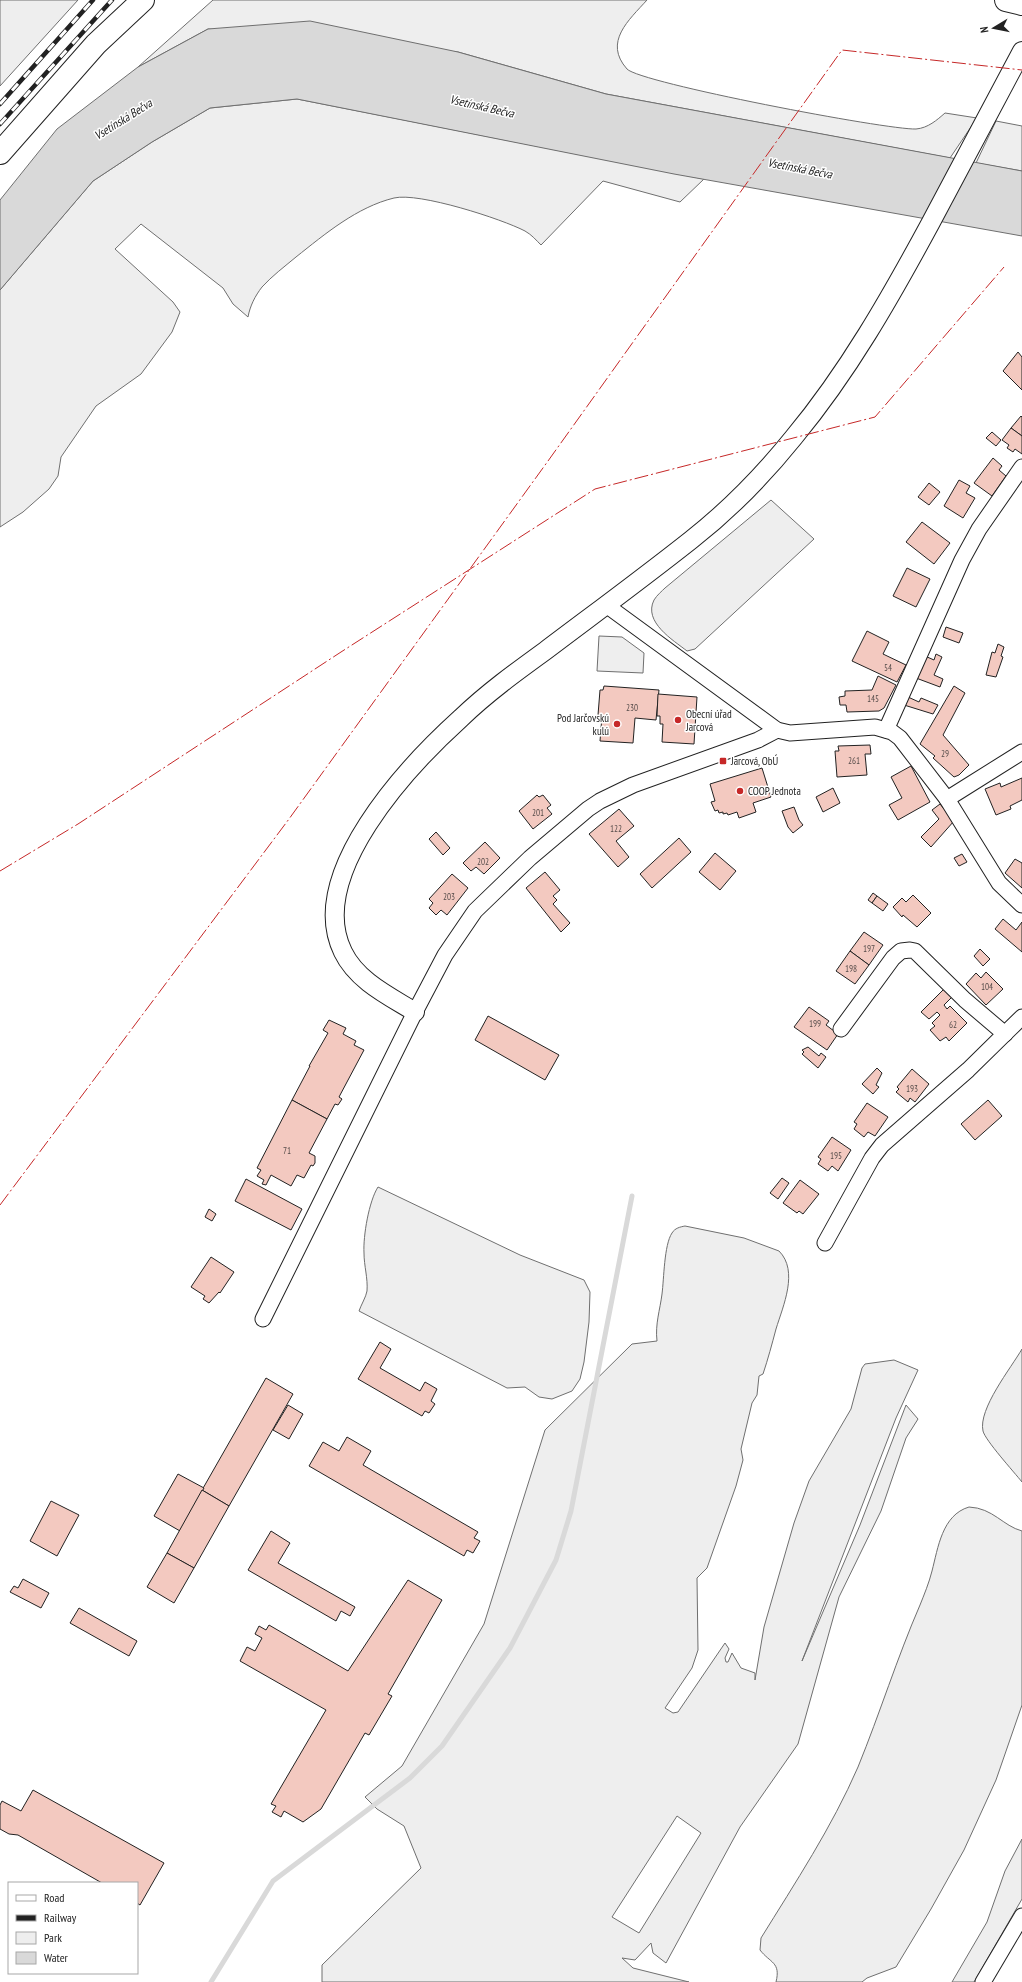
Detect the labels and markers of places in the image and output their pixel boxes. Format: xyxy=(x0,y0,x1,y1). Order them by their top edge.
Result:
place label: Obecní úřad Jarcová xyxy=(685,707,732,734)
place label: Pod Jarčovskú kulú xyxy=(557,711,609,738)
marker: Obecní úřad Jarcová xyxy=(673,715,683,725)
marker: Pod Jarčovskú kulú xyxy=(612,719,622,729)
place label: Jarcová, ObÚ xyxy=(730,754,779,768)
marker: Jarcová, ObÚ xyxy=(718,756,728,766)
place label: COOP Jednota xyxy=(748,784,801,798)
marker: COOP Jednota xyxy=(735,786,745,796)

